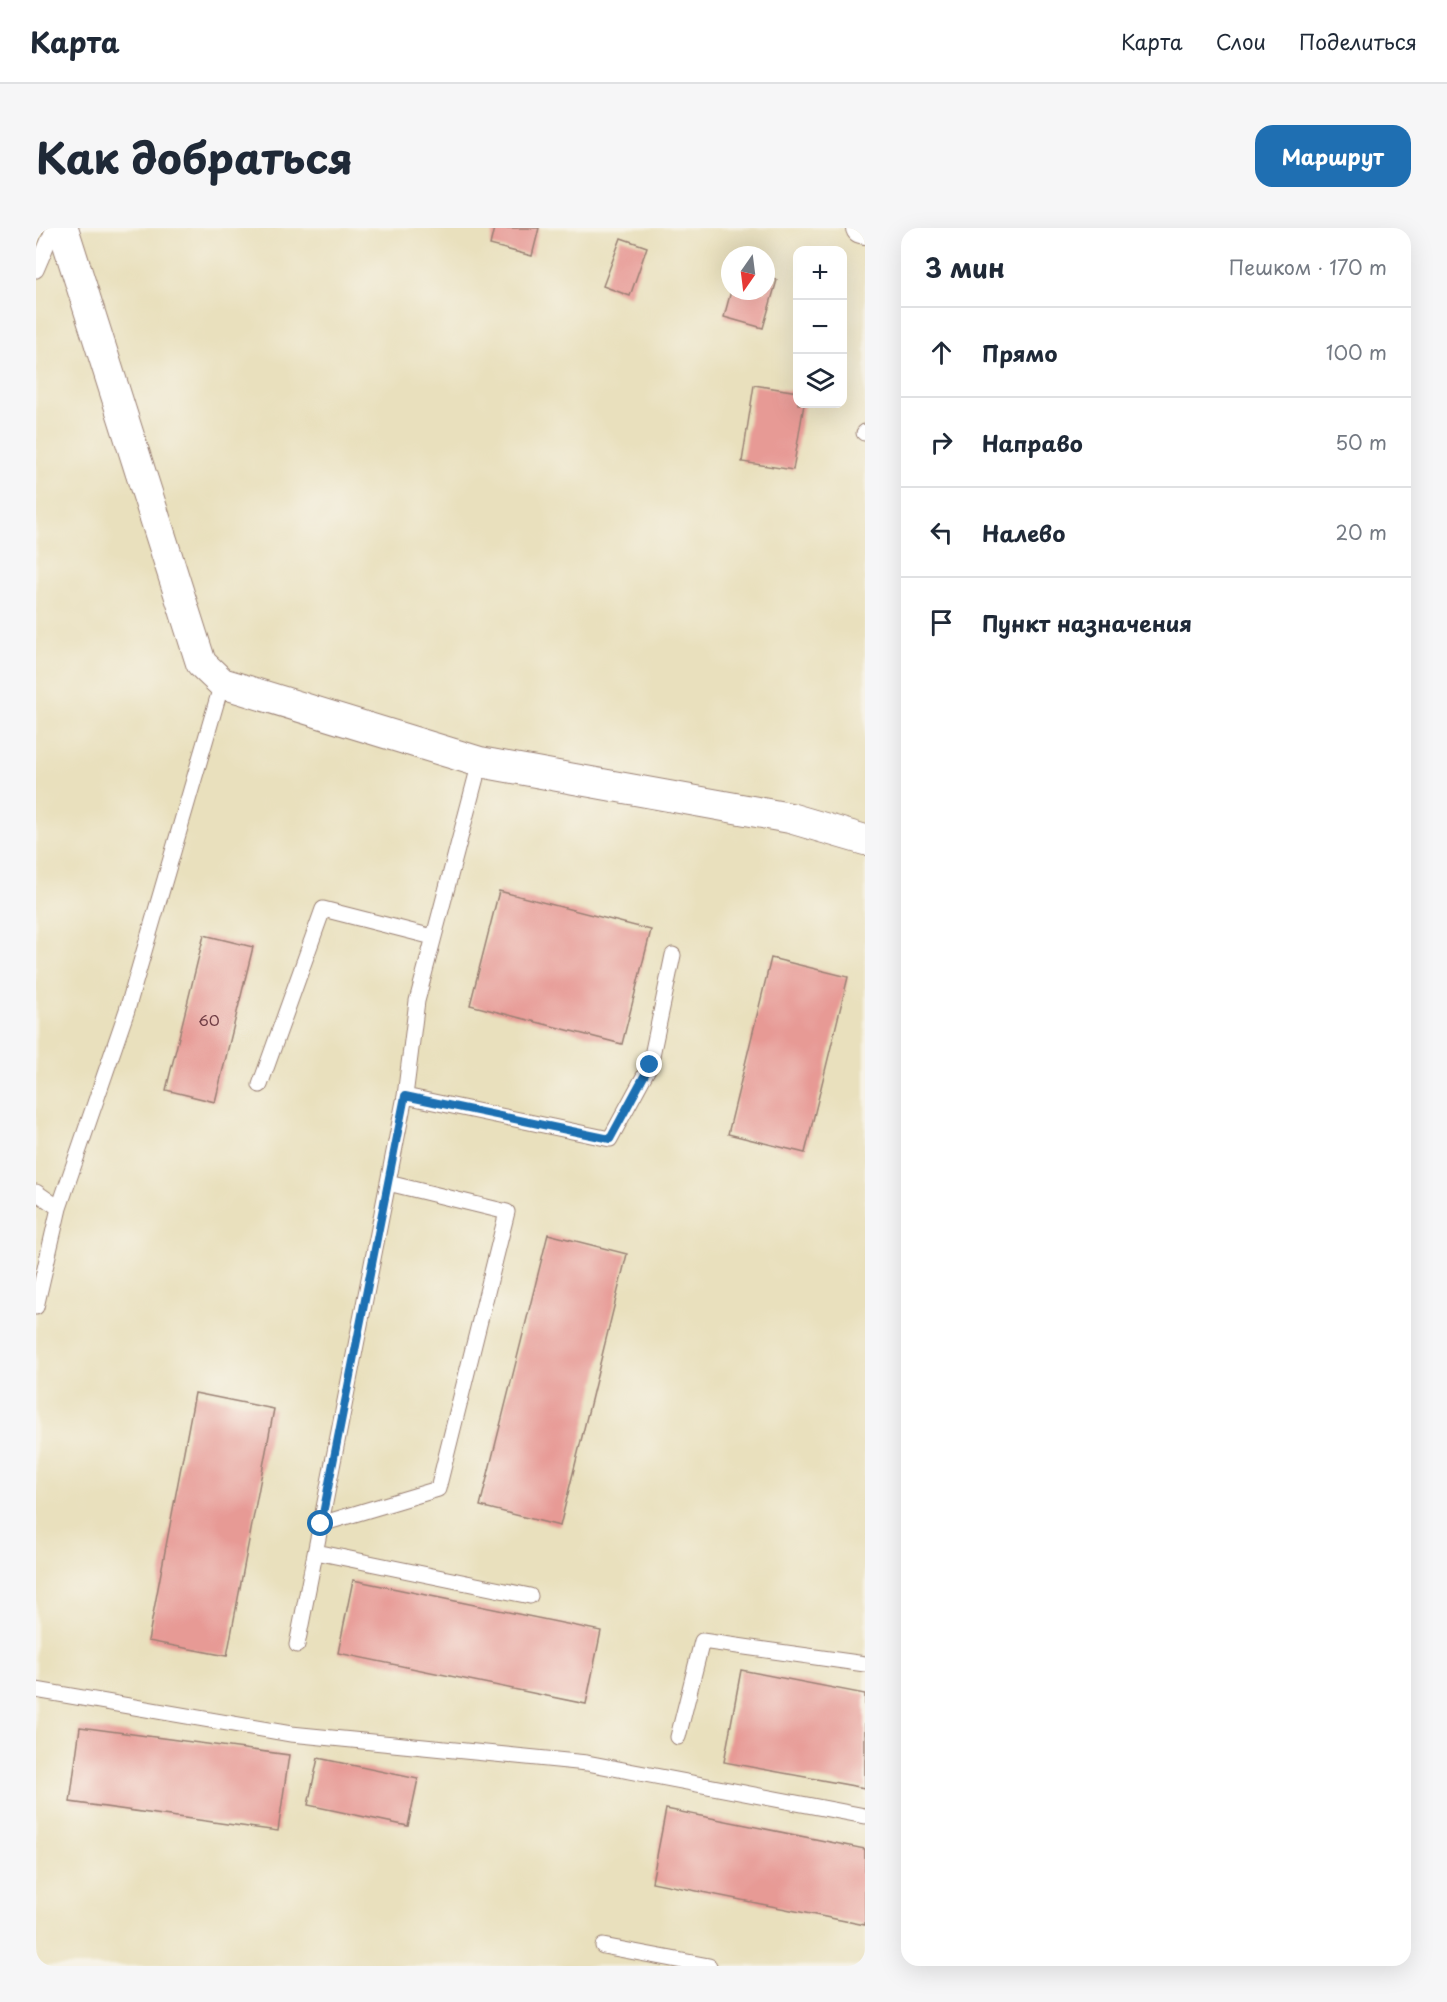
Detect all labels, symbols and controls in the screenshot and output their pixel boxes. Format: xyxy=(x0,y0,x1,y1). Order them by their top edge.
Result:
text: Карта xyxy=(30,20,120,63)
text: Карта xyxy=(1121,25,1183,57)
text: Слои xyxy=(1216,25,1266,57)
text: Поделиться xyxy=(1299,25,1417,57)
text: Как добраться xyxy=(36,125,353,188)
button: Маршрут xyxy=(1255,125,1411,187)
north arrow xyxy=(721,246,775,300)
map controls xyxy=(793,246,847,408)
button: + xyxy=(793,246,847,300)
text: 3 мин xyxy=(925,248,1005,287)
text: Пешком · 170 m xyxy=(1229,252,1387,282)
button: − xyxy=(793,300,847,354)
icon: ahead xyxy=(925,336,958,369)
text: Прямо xyxy=(982,336,1057,369)
text: 100 m xyxy=(1326,337,1387,367)
button: layers xyxy=(793,354,847,408)
icon: right xyxy=(925,426,958,459)
text: Направо xyxy=(982,426,1083,459)
text: 50 m xyxy=(1335,427,1387,457)
icon: left xyxy=(925,516,958,549)
text: Налево xyxy=(982,516,1065,549)
text: 20 m xyxy=(1335,517,1387,547)
icon: arrive xyxy=(925,606,958,639)
text: Пункт назначения xyxy=(982,606,1192,639)
house number: 60 xyxy=(198,1008,220,1031)
route end xyxy=(636,1051,662,1077)
route start xyxy=(307,1510,333,1536)

